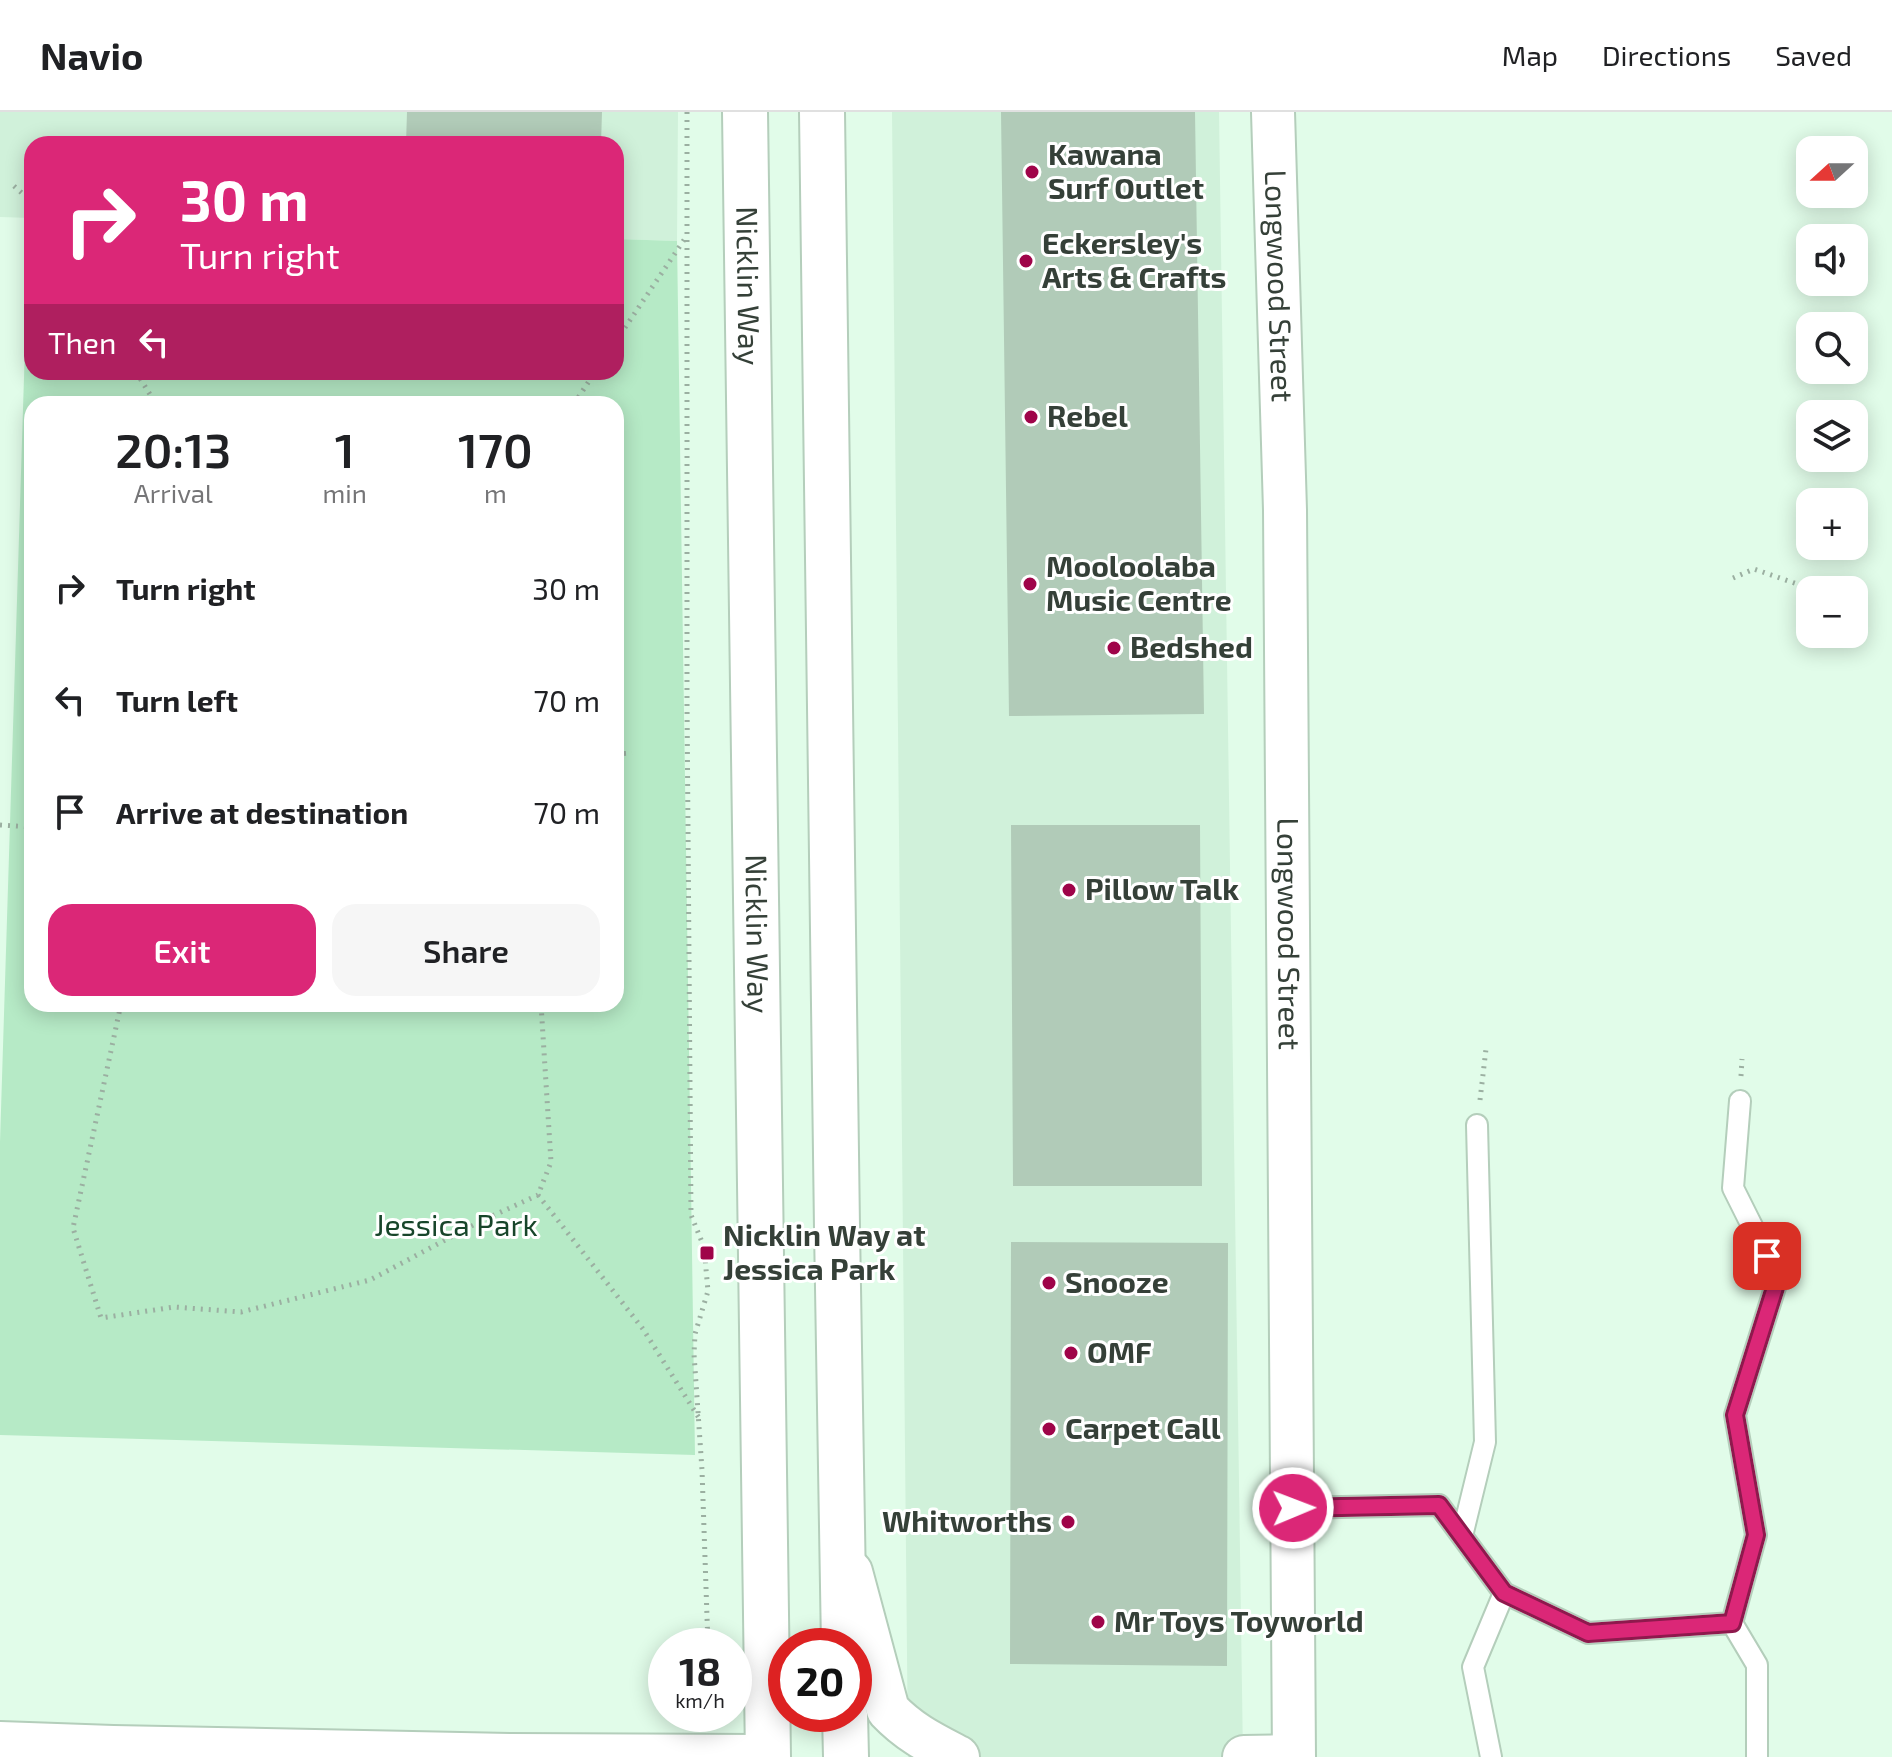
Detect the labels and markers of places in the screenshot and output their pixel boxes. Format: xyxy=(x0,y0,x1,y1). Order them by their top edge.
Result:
place label: Kawana Surf Outlet xyxy=(1048,135,1204,205)
marker: Kawana Surf Outlet xyxy=(1023,163,1041,181)
place label: Eckersley's Arts & Crafts xyxy=(1042,224,1226,294)
marker: Eckersley's Arts & Crafts xyxy=(1017,252,1035,270)
place label: Rebel xyxy=(1047,397,1128,433)
marker: Rebel xyxy=(1022,408,1040,426)
place label: Mooloolaba Music Centre xyxy=(1046,547,1232,617)
marker: Mooloolaba Music Centre xyxy=(1021,575,1039,593)
place label: Bedshed xyxy=(1130,628,1253,664)
marker: Bedshed xyxy=(1105,639,1123,657)
place label: Pillow Talk xyxy=(1085,870,1239,906)
marker: Pillow Talk xyxy=(1060,881,1078,899)
place label: Nicklin Way at Jessica Park xyxy=(723,1216,926,1286)
pin xyxy=(1733,1222,1801,1290)
marker: Nicklin Way at Jessica Park xyxy=(698,1244,716,1262)
place label: Snooze xyxy=(1065,1263,1169,1299)
marker: Snooze xyxy=(1040,1274,1058,1292)
place label: OMF xyxy=(1087,1333,1152,1369)
marker: OMF xyxy=(1062,1344,1080,1362)
place label: Carpet Call xyxy=(1065,1409,1221,1445)
marker: Carpet Call xyxy=(1040,1420,1058,1438)
place label: Whitworths xyxy=(882,1502,1052,1538)
marker: Whitworths xyxy=(1059,1513,1077,1531)
place label: Mr Toys Toyworld xyxy=(1114,1602,1364,1639)
marker: Mr Toys Toyworld xyxy=(1089,1613,1107,1631)

